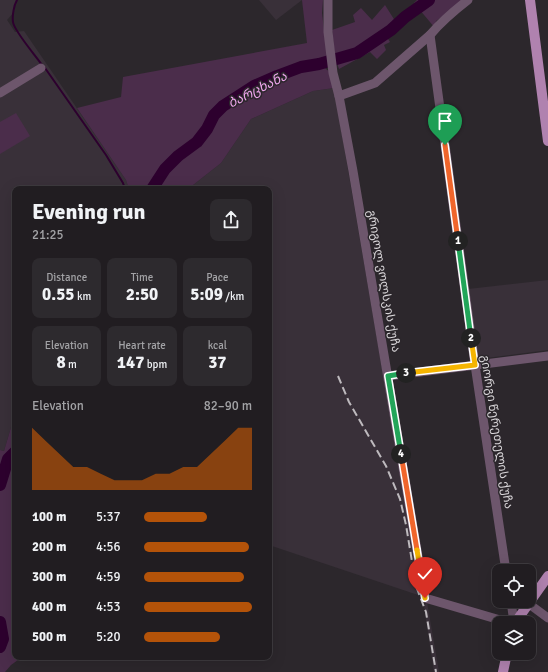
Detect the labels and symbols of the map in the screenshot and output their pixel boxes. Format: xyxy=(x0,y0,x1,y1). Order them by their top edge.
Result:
water label: ბარცხანა xyxy=(225,68,290,112)
pin xyxy=(428,104,462,145)
street label: გრიგოლ ვოლსკის ქუჩა xyxy=(364,209,403,353)
pin: 1 xyxy=(448,231,468,251)
pin: 2 xyxy=(461,328,481,348)
street label: გიორგი წერეთელის ქუჩა xyxy=(477,354,516,510)
pin: 3 xyxy=(396,363,416,383)
pin: 4 xyxy=(391,444,411,464)
pin xyxy=(408,557,442,598)

